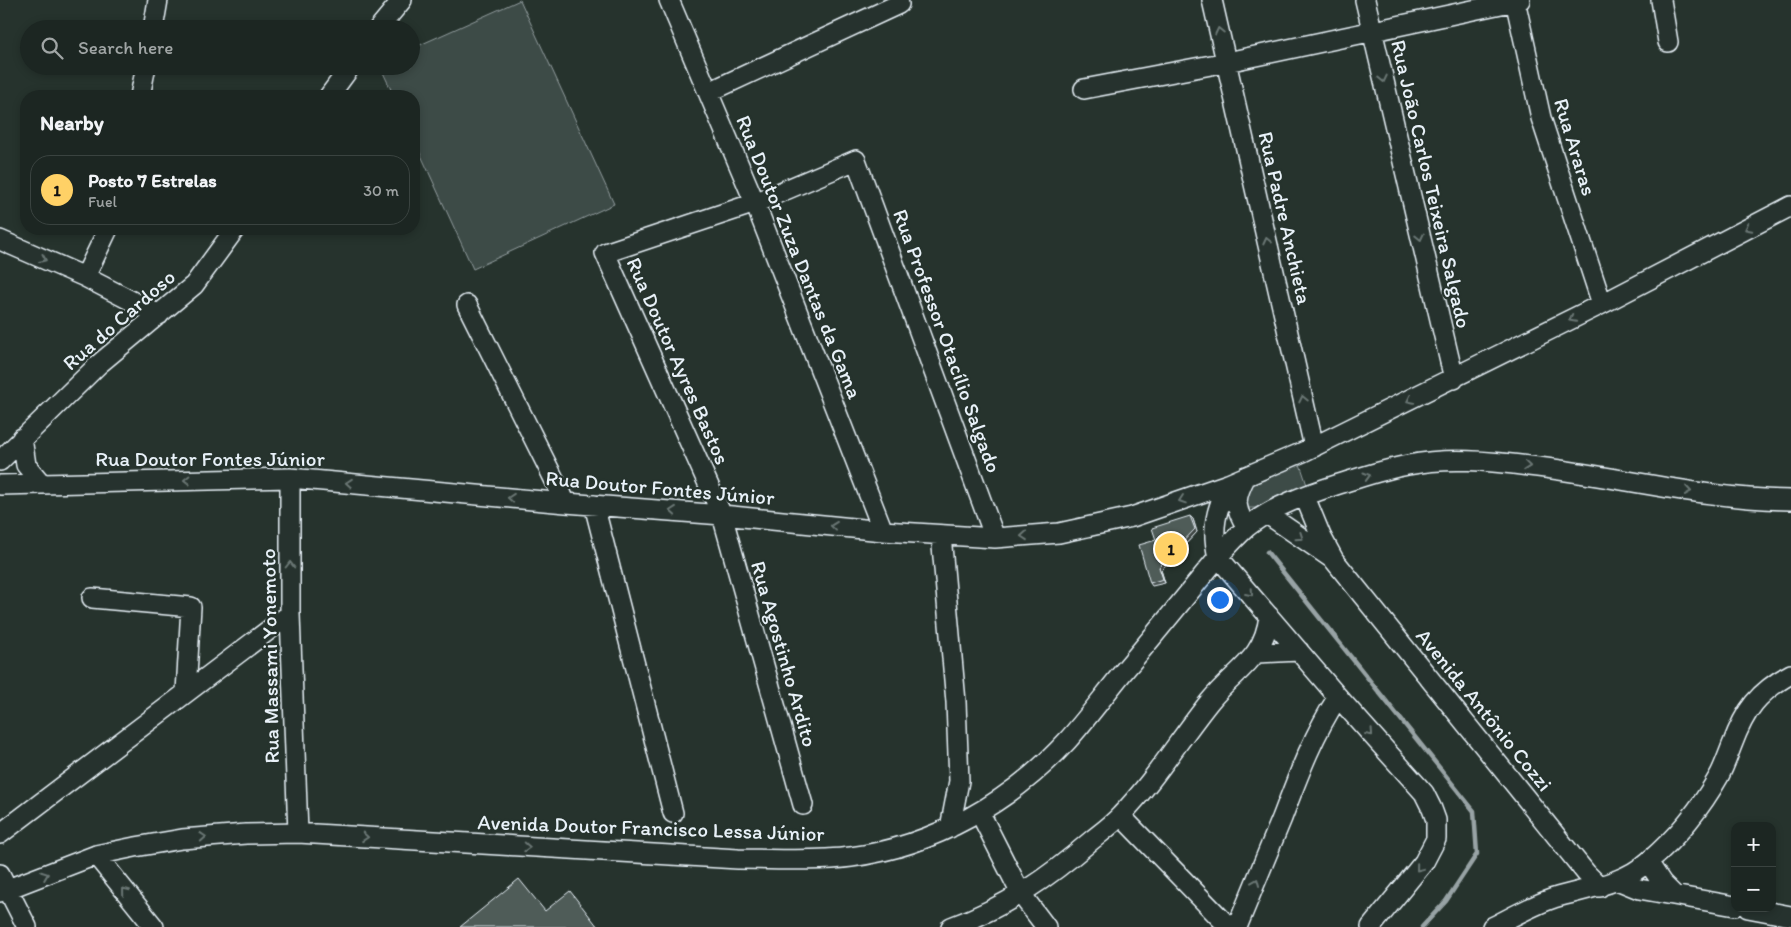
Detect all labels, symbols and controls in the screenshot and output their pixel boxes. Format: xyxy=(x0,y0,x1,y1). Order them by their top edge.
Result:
search box xyxy=(20,20,420,75)
one-way arrow xyxy=(1214,27,1225,36)
icon: search xyxy=(38,34,66,62)
text: Search here xyxy=(78,36,173,59)
street label: Rua João Carlos Teixeira Salgado xyxy=(1386,37,1477,331)
one-way arrow xyxy=(1377,74,1388,83)
street label: Rua Araras xyxy=(1549,95,1602,198)
text: Nearby xyxy=(40,110,104,135)
street label: Rua Doutor Zuza Dantas da Gama xyxy=(731,111,868,402)
street label: Rua Padre Anchieta xyxy=(1253,129,1318,307)
text: Posto 7 Estrelas xyxy=(88,169,217,192)
text: 1 xyxy=(53,181,61,200)
text: 30 m xyxy=(363,181,399,200)
text: Fuel xyxy=(88,192,117,211)
street label: Rua Professor Otacílio Salgado xyxy=(888,206,1007,476)
one-way arrow xyxy=(1744,222,1753,232)
one-way arrow xyxy=(1414,233,1425,242)
one-way arrow xyxy=(1262,236,1273,245)
one-way arrow xyxy=(38,252,47,263)
street label: Rua Doutor Ayres Bastos xyxy=(622,253,735,468)
street label: Rua do Cardoso xyxy=(57,264,180,375)
one-way arrow xyxy=(1569,313,1578,323)
one-way arrow xyxy=(1406,394,1415,405)
one-way arrow xyxy=(1298,395,1309,404)
street label: Rua Doutor Fontes Júnior xyxy=(95,446,325,471)
one-way arrow xyxy=(1524,460,1532,471)
street label: Rua Doutor Fontes Júnior xyxy=(545,465,776,510)
one-way arrow xyxy=(1362,471,1370,481)
one-way arrow xyxy=(183,475,190,485)
one-way arrow xyxy=(345,478,353,489)
one-way arrow xyxy=(1684,485,1692,496)
one-way arrow xyxy=(507,493,515,504)
one-way arrow xyxy=(1178,494,1186,504)
one-way arrow xyxy=(669,506,677,517)
one-way arrow xyxy=(830,521,838,532)
one-way arrow xyxy=(1019,530,1027,541)
pin: 1 xyxy=(1155,530,1187,568)
one-way arrow xyxy=(1294,531,1304,540)
street label: Rua Massami Yonemoto xyxy=(255,548,284,764)
street label: Rua Agostinho Ardito xyxy=(746,558,823,750)
one-way arrow xyxy=(285,561,295,568)
your location xyxy=(1207,587,1233,613)
one-way arrow xyxy=(1244,588,1253,597)
street label: Avenida Antônio Cozzi xyxy=(1411,623,1558,796)
one-way arrow xyxy=(1365,728,1374,737)
street label: Avenida Doutor Francisco Lessa Júnior xyxy=(477,809,825,846)
map controls xyxy=(1731,822,1776,912)
button: + xyxy=(1731,822,1776,867)
one-way arrow xyxy=(361,831,369,842)
one-way arrow xyxy=(199,832,207,843)
one-way arrow xyxy=(523,841,531,852)
one-way arrow xyxy=(1416,862,1424,871)
button: − xyxy=(1731,867,1776,912)
one-way arrow xyxy=(40,870,49,881)
one-way arrow xyxy=(1250,878,1261,887)
one-way arrow xyxy=(123,888,131,897)

